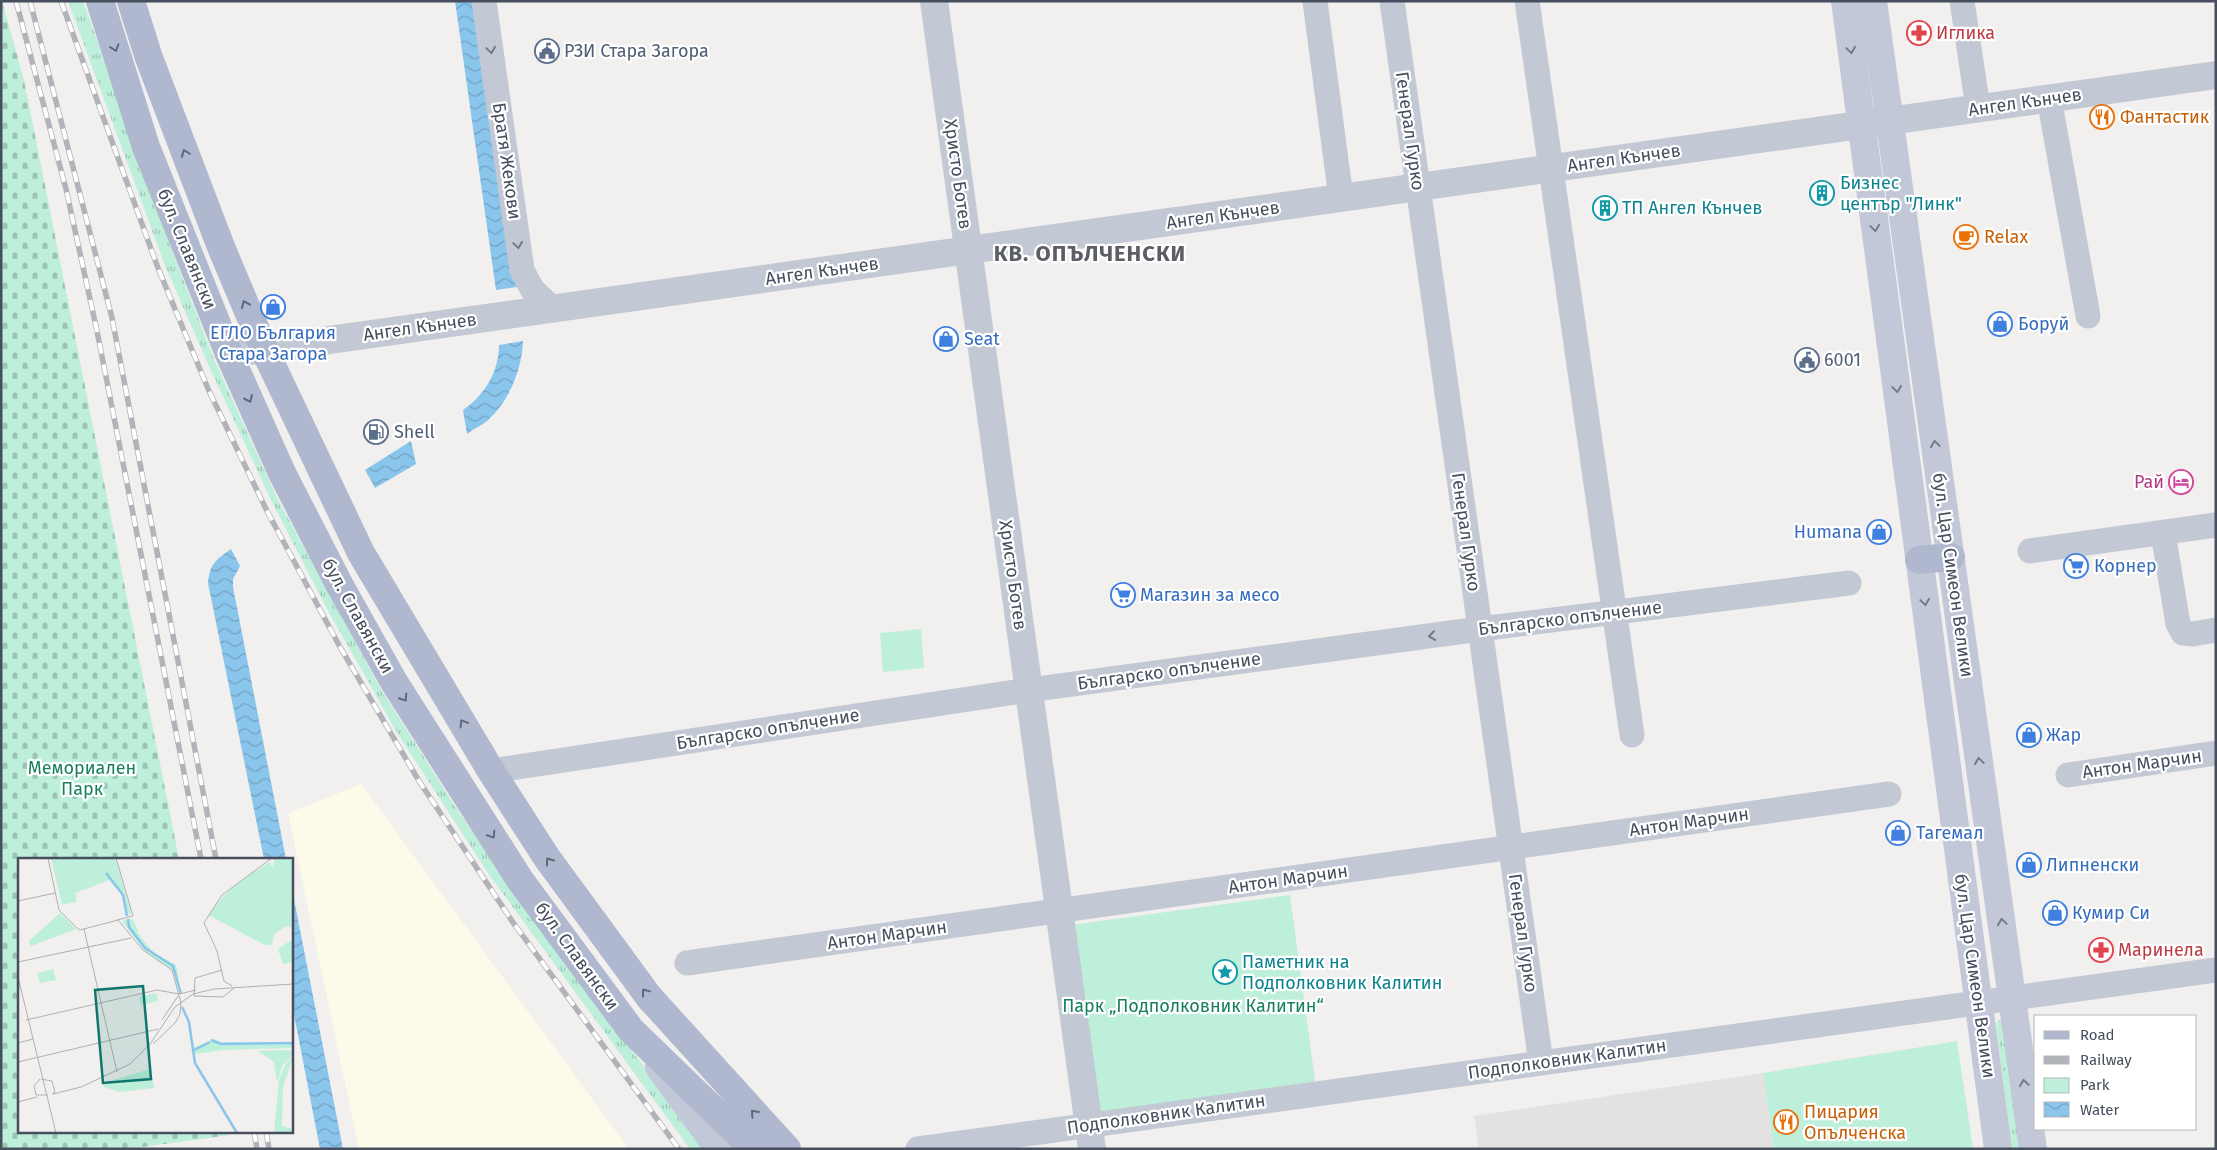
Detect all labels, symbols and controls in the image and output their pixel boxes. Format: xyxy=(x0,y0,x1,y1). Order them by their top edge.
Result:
pharmacy icon: Иглика xyxy=(1906,20,1932,46)
place label: Иглика xyxy=(1936,22,1995,44)
public building icon: РЗИ Стара Загора xyxy=(534,38,560,64)
place label: РЗИ Стара Загора xyxy=(564,40,709,62)
one-way arrow xyxy=(109,43,119,51)
one-way arrow xyxy=(485,46,496,54)
one-way arrow xyxy=(1845,46,1856,54)
street label: Генерал Гурко xyxy=(1391,70,1429,192)
street label: Ангел Кънчев xyxy=(1967,83,2083,121)
street label: Братя Жекови xyxy=(488,101,526,221)
restaurant icon: Фантастик xyxy=(2089,104,2115,130)
place label: Фантастик xyxy=(2120,106,2210,128)
street label: Христо Ботев xyxy=(939,118,977,230)
street label: Ангел Кънчев xyxy=(1566,139,1682,177)
one-way arrow xyxy=(181,149,191,158)
place label: Бизнес център "Линк" xyxy=(1840,172,1962,215)
building icon: Бизнес център "Линк" xyxy=(1809,180,1835,206)
street label: бул. Славянски xyxy=(153,185,221,313)
building icon: ТП Ангел Кънчев xyxy=(1592,195,1618,221)
street label: Ангел Кънчев xyxy=(1165,196,1281,234)
place label: ТП Ангел Кънчев xyxy=(1622,197,1762,219)
one-way arrow xyxy=(1869,224,1880,232)
cafe icon: Relax xyxy=(1953,224,1979,250)
place label: Relax xyxy=(1984,226,2028,248)
district label: КВ. ОПЪЛЧЕНСКИ xyxy=(994,240,1186,267)
one-way arrow xyxy=(512,241,523,249)
street label: Ангел Кънчев xyxy=(764,252,880,290)
shop icon: ЕГЛО България Стара Загора xyxy=(260,294,286,320)
one-way arrow xyxy=(241,300,251,309)
street label: Ангел Кънчев xyxy=(362,308,478,346)
shop icon: Боруй xyxy=(1987,311,2013,337)
place label: Боруй xyxy=(2018,313,2069,335)
place label: ЕГЛО България Стара Загора xyxy=(210,322,336,365)
shop icon: Seat xyxy=(933,326,959,352)
place label: Seat xyxy=(964,328,1000,350)
public building icon: 6001 xyxy=(1794,347,1820,373)
place label: 6001 xyxy=(1824,349,1861,371)
one-way arrow xyxy=(1891,385,1901,393)
one-way arrow xyxy=(242,394,253,403)
fuel station icon: Shell xyxy=(363,419,389,445)
place label: Shell xyxy=(394,421,435,443)
one-way arrow xyxy=(1930,440,1940,449)
hotel icon: Рай xyxy=(2168,469,2194,495)
street label: Генерал Гурко xyxy=(1447,471,1485,593)
street label: бул. Цар Симеон Велики xyxy=(1928,471,1978,679)
place label: Рай xyxy=(2134,471,2164,493)
street label: Христо Ботев xyxy=(994,519,1032,631)
shop icon: Humana xyxy=(1866,519,1892,545)
place label: Humana xyxy=(1794,521,1862,543)
supermarket icon: Корнер xyxy=(2063,553,2089,579)
street label: бул. Славянски xyxy=(317,555,399,677)
place label: Корнер xyxy=(2094,555,2157,577)
supermarket icon: Магазин за месо xyxy=(1110,582,1136,608)
place label: Магазин за месо xyxy=(1140,584,1280,606)
street label: Българско опълчение xyxy=(1477,596,1663,640)
one-way arrow xyxy=(1919,599,1930,607)
one-way arrow xyxy=(1427,630,1435,641)
street label: Българско опълчение xyxy=(1076,647,1262,695)
one-way arrow xyxy=(398,693,408,702)
street label: Българско опълчение xyxy=(675,704,861,754)
one-way arrow xyxy=(459,720,469,729)
shop icon: Жар xyxy=(2016,722,2042,748)
place label: Жар xyxy=(2046,724,2081,746)
street label: Антон Марчин xyxy=(2081,745,2203,783)
park label: Мемориален Парк xyxy=(28,757,136,800)
one-way arrow xyxy=(1974,757,1985,765)
street label: Антон Марчин xyxy=(1628,803,1750,841)
shop icon: Тагемал xyxy=(1885,820,1911,846)
place label: Тагемал xyxy=(1916,822,1984,844)
one-way arrow xyxy=(485,830,495,839)
shop icon: Липненски xyxy=(2016,852,2042,878)
place label: Липненски xyxy=(2046,854,2139,876)
one-way arrow xyxy=(546,857,555,867)
inset map xyxy=(18,858,292,1132)
street label: Антон Марчин xyxy=(1227,860,1349,898)
street label: Генерал Гурко xyxy=(1504,872,1542,994)
street label: бул. Цар Симеон Велики xyxy=(1950,872,2000,1080)
street label: бул. Славянски xyxy=(530,898,624,1014)
shop icon: Кумир Си xyxy=(2042,900,2068,926)
place label: Кумир Си xyxy=(2072,902,2150,924)
street label: Антон Марчин xyxy=(826,916,948,954)
one-way arrow xyxy=(1997,918,2007,927)
pharmacy icon: Маринела xyxy=(2088,937,2114,963)
place label: Маринела xyxy=(2118,939,2204,961)
place label: Паметник на Подполковник Калитин xyxy=(1242,951,1442,994)
place icon: Паметник на Подполковник Калитин xyxy=(1212,959,1238,985)
one-way arrow xyxy=(642,988,651,998)
park label: Парк „Подполковник Калитин“ xyxy=(1062,995,1324,1017)
legend xyxy=(2034,1015,2197,1130)
text: Road xyxy=(2080,1026,2115,1044)
street label: Подполковник Калитин xyxy=(1466,1034,1668,1084)
text: Railway xyxy=(2080,1051,2132,1069)
text: Park xyxy=(2080,1076,2110,1094)
one-way arrow xyxy=(2019,1079,2030,1087)
street label: Подполковник Калитин xyxy=(1065,1089,1267,1139)
place label: Пицария Опълченска xyxy=(1804,1101,1906,1144)
text: Water xyxy=(2080,1101,2119,1119)
one-way arrow xyxy=(751,1109,760,1118)
restaurant icon: Пицария Опълченска xyxy=(1773,1109,1799,1135)

